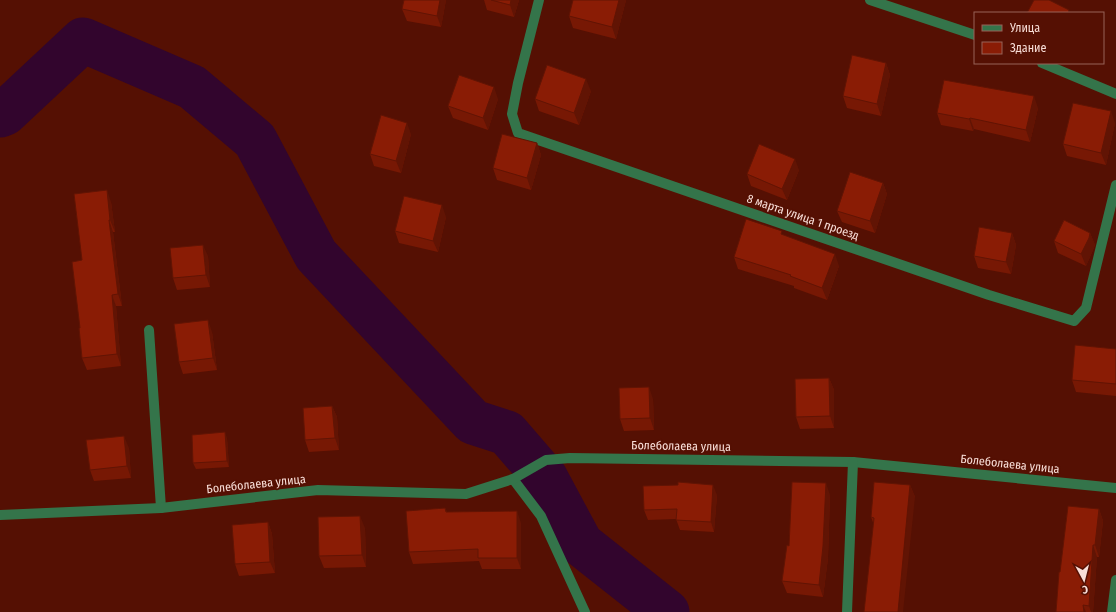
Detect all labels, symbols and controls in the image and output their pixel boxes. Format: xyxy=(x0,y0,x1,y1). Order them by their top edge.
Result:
legend xyxy=(974,12,1104,64)
text: Улица xyxy=(1009,21,1040,35)
text: Здание xyxy=(1010,41,1046,55)
street label: 8 марта улица 1 проезд xyxy=(745,191,861,243)
street label: Болеболаева улица xyxy=(631,438,731,454)
street label: Болеболаева улица xyxy=(960,452,1060,476)
street label: Болеболаева улица xyxy=(206,472,306,496)
north arrow xyxy=(1064,560,1104,600)
text: С xyxy=(1081,583,1089,596)

